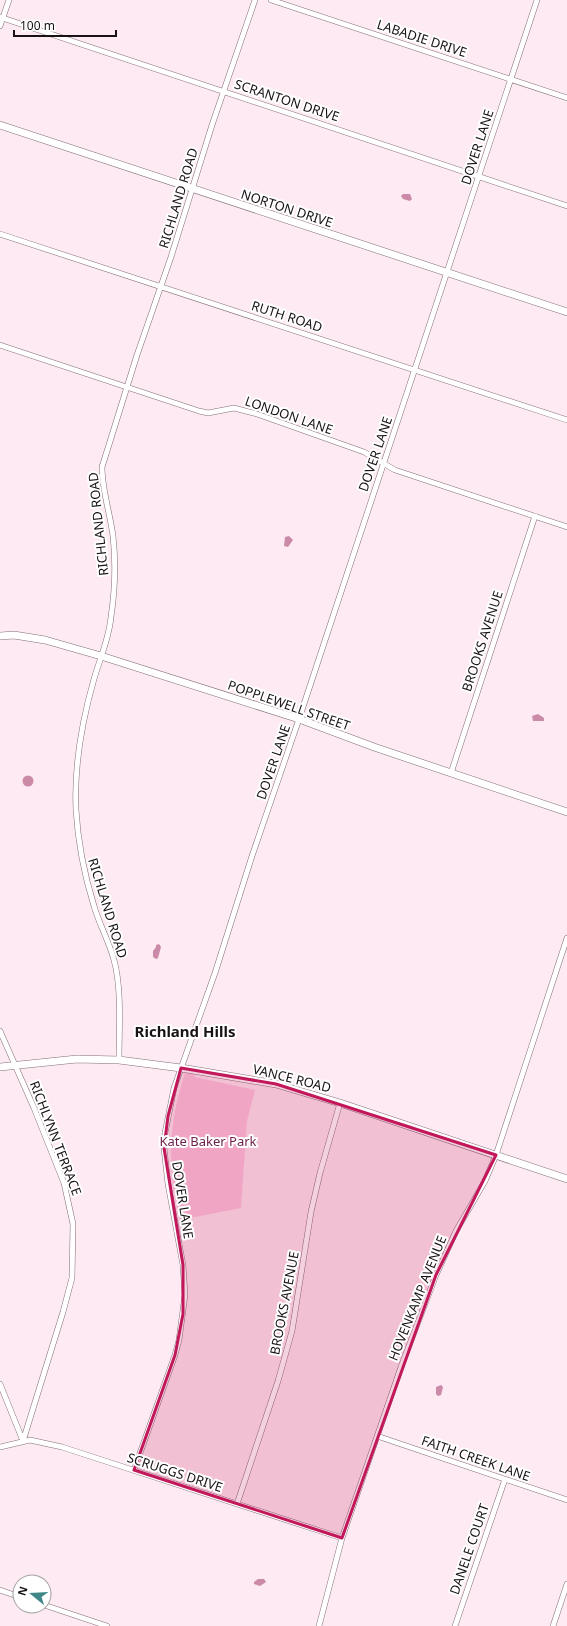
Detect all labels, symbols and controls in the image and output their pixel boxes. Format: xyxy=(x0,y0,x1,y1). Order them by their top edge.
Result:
scale bar xyxy=(14,12,116,38)
street label: LABADIE DRIVE xyxy=(375,15,469,61)
text: 100 m xyxy=(20,17,55,34)
street label: SCRANTON DRIVE xyxy=(232,75,342,125)
street label: DOVER LANE xyxy=(456,107,498,187)
street label: RICHLAND ROAD xyxy=(154,146,202,250)
street label: NORTON DRIVE xyxy=(239,185,335,231)
street label: RUTH ROAD xyxy=(249,296,325,336)
street label: LONDON LANE xyxy=(243,392,335,438)
street label: DOVER LANE xyxy=(354,414,396,494)
street label: RICHLAND ROAD xyxy=(84,471,112,577)
street label: BROOKS AVENUE xyxy=(457,588,507,694)
street label: POPPLEWELL STREET xyxy=(225,676,353,735)
street label: DOVER LANE xyxy=(252,722,294,802)
street label: RICHLAND ROAD xyxy=(84,856,132,960)
district label: Richland Hills xyxy=(135,1021,235,1041)
street label: VANCE ROAD xyxy=(251,1060,333,1096)
street label: RICHLYNN TERRACE xyxy=(26,1078,86,1198)
park label: Kate Baker Park xyxy=(160,1132,257,1150)
street label: DOVER LANE xyxy=(168,1160,198,1240)
street label: HOVENKAMP AVENUE xyxy=(384,1233,450,1363)
street label: BROOKS AVENUE xyxy=(265,1250,303,1356)
street label: FAITH CREEK LANE xyxy=(419,1431,533,1485)
street label: SCRUGGS DRIVE xyxy=(125,1448,225,1496)
street label: DANELE COURT xyxy=(445,1500,493,1597)
north arrow xyxy=(12,1574,52,1614)
text: N xyxy=(13,1584,31,1597)

